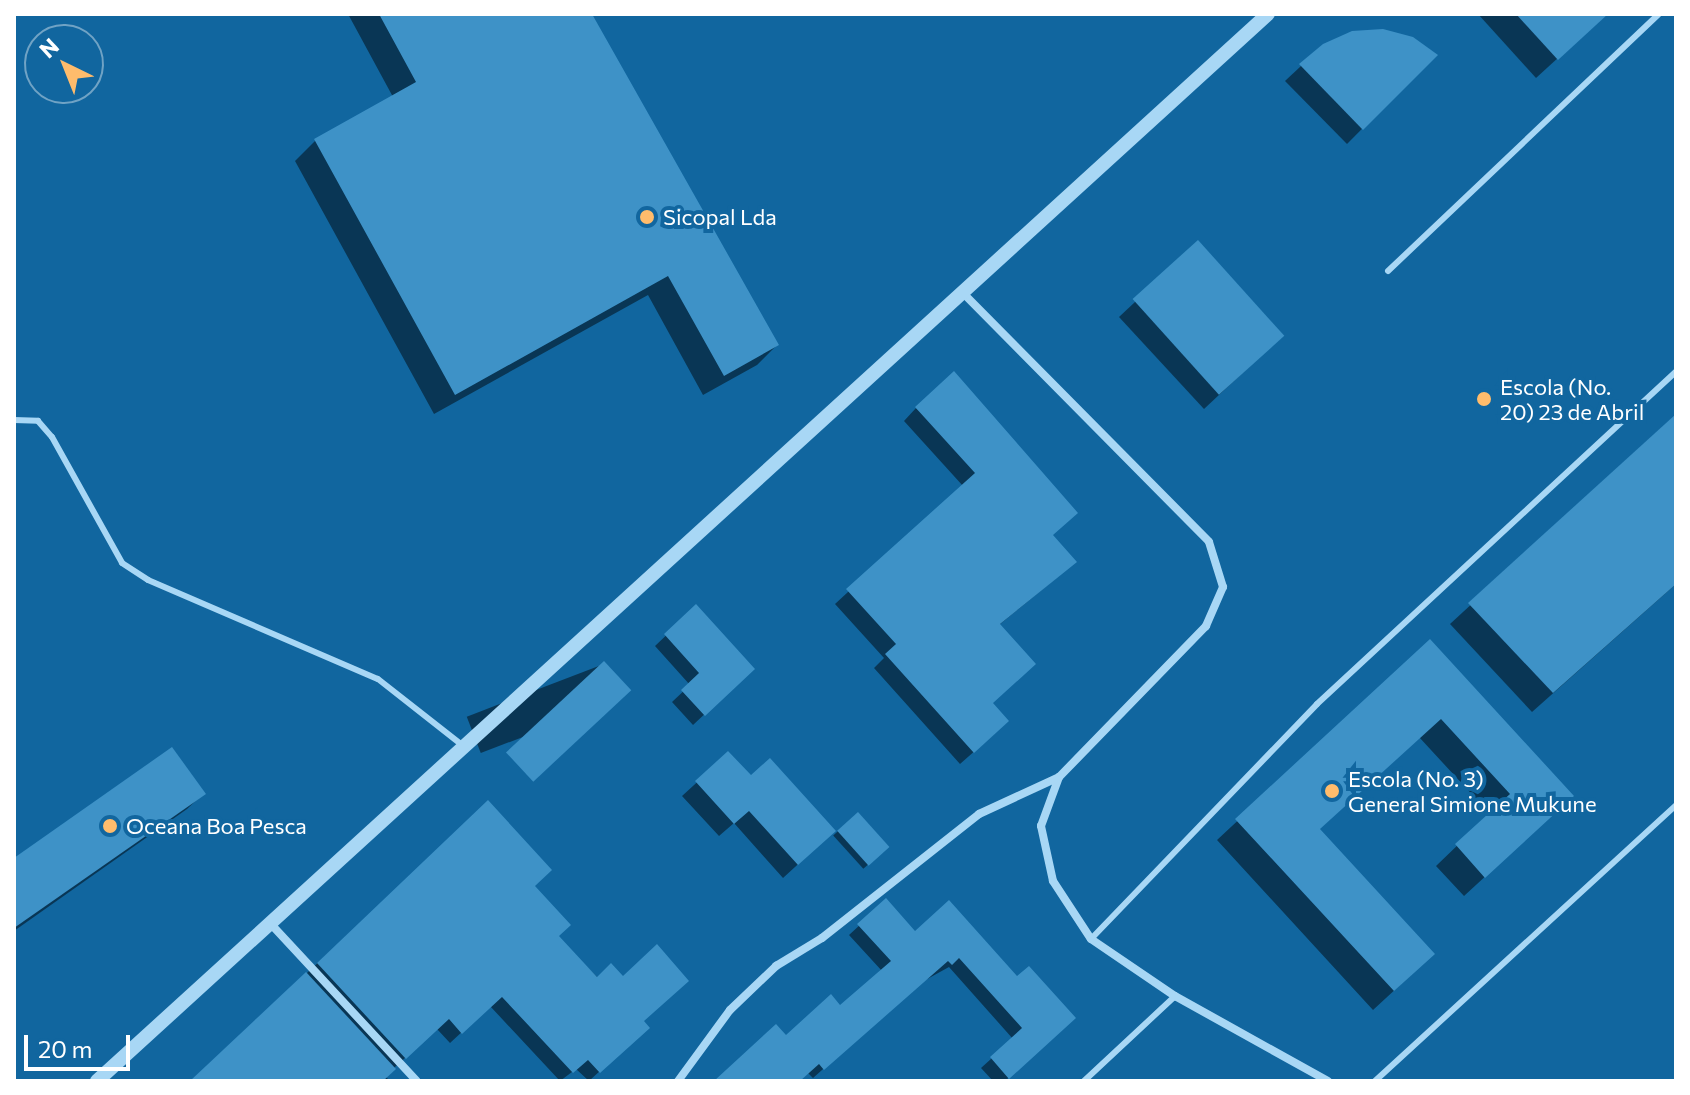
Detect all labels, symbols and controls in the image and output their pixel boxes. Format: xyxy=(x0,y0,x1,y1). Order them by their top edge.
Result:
north arrow xyxy=(24,24,104,104)
text: N xyxy=(33,32,64,63)
place label: Sicopal Lda xyxy=(663,204,777,230)
marker: Sicopal Lda xyxy=(638,208,656,226)
place label: Escola (No. 20) 23 de Abril xyxy=(1500,373,1644,424)
marker: Escola (No. 20) 23 de Abril xyxy=(1475,390,1493,408)
place label: Escola (No. 3) General Simione Mukune xyxy=(1348,765,1597,816)
marker: Escola (No. 3) General Simione Mukune xyxy=(1323,782,1341,800)
place label: Oceana Boa Pesca xyxy=(126,813,307,839)
marker: Oceana Boa Pesca xyxy=(101,817,119,835)
scale bar xyxy=(28,1019,134,1069)
text: 20 m xyxy=(38,1034,92,1063)

